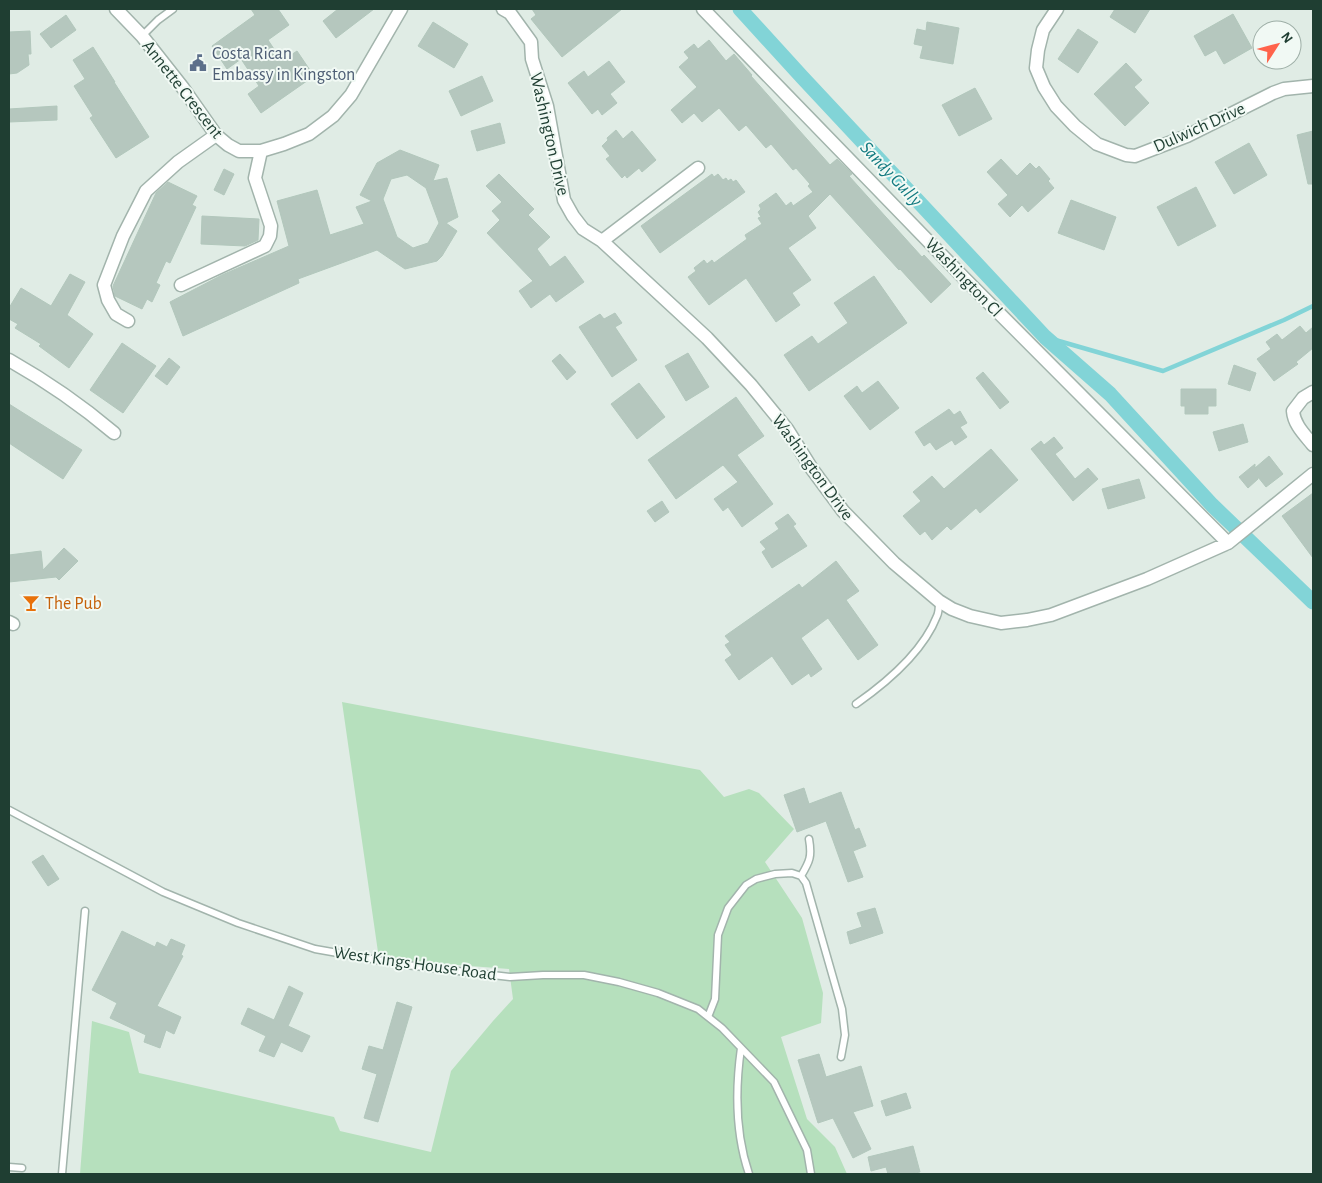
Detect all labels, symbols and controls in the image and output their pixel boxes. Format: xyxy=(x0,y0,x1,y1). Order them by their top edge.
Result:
north arrow xyxy=(1252,20,1302,70)
text: N xyxy=(1278,30,1295,46)
street label: Annette Crescent xyxy=(138,37,226,142)
place label: Costa Rican Embassy in Kingston xyxy=(212,45,355,84)
public building icon: Costa Rican Embassy in Kingston xyxy=(188,53,208,73)
street label: Washington Drive xyxy=(526,71,572,197)
street label: Dulwich Drive xyxy=(1151,100,1248,156)
water label: Sandy Gully xyxy=(856,138,926,210)
street label: Washington Cl xyxy=(921,235,1005,321)
street label: Washington Drive xyxy=(768,411,856,524)
bar icon: The Pub xyxy=(21,593,41,613)
place label: The Pub xyxy=(45,595,102,613)
street label: West Kings House Road xyxy=(332,944,498,984)

